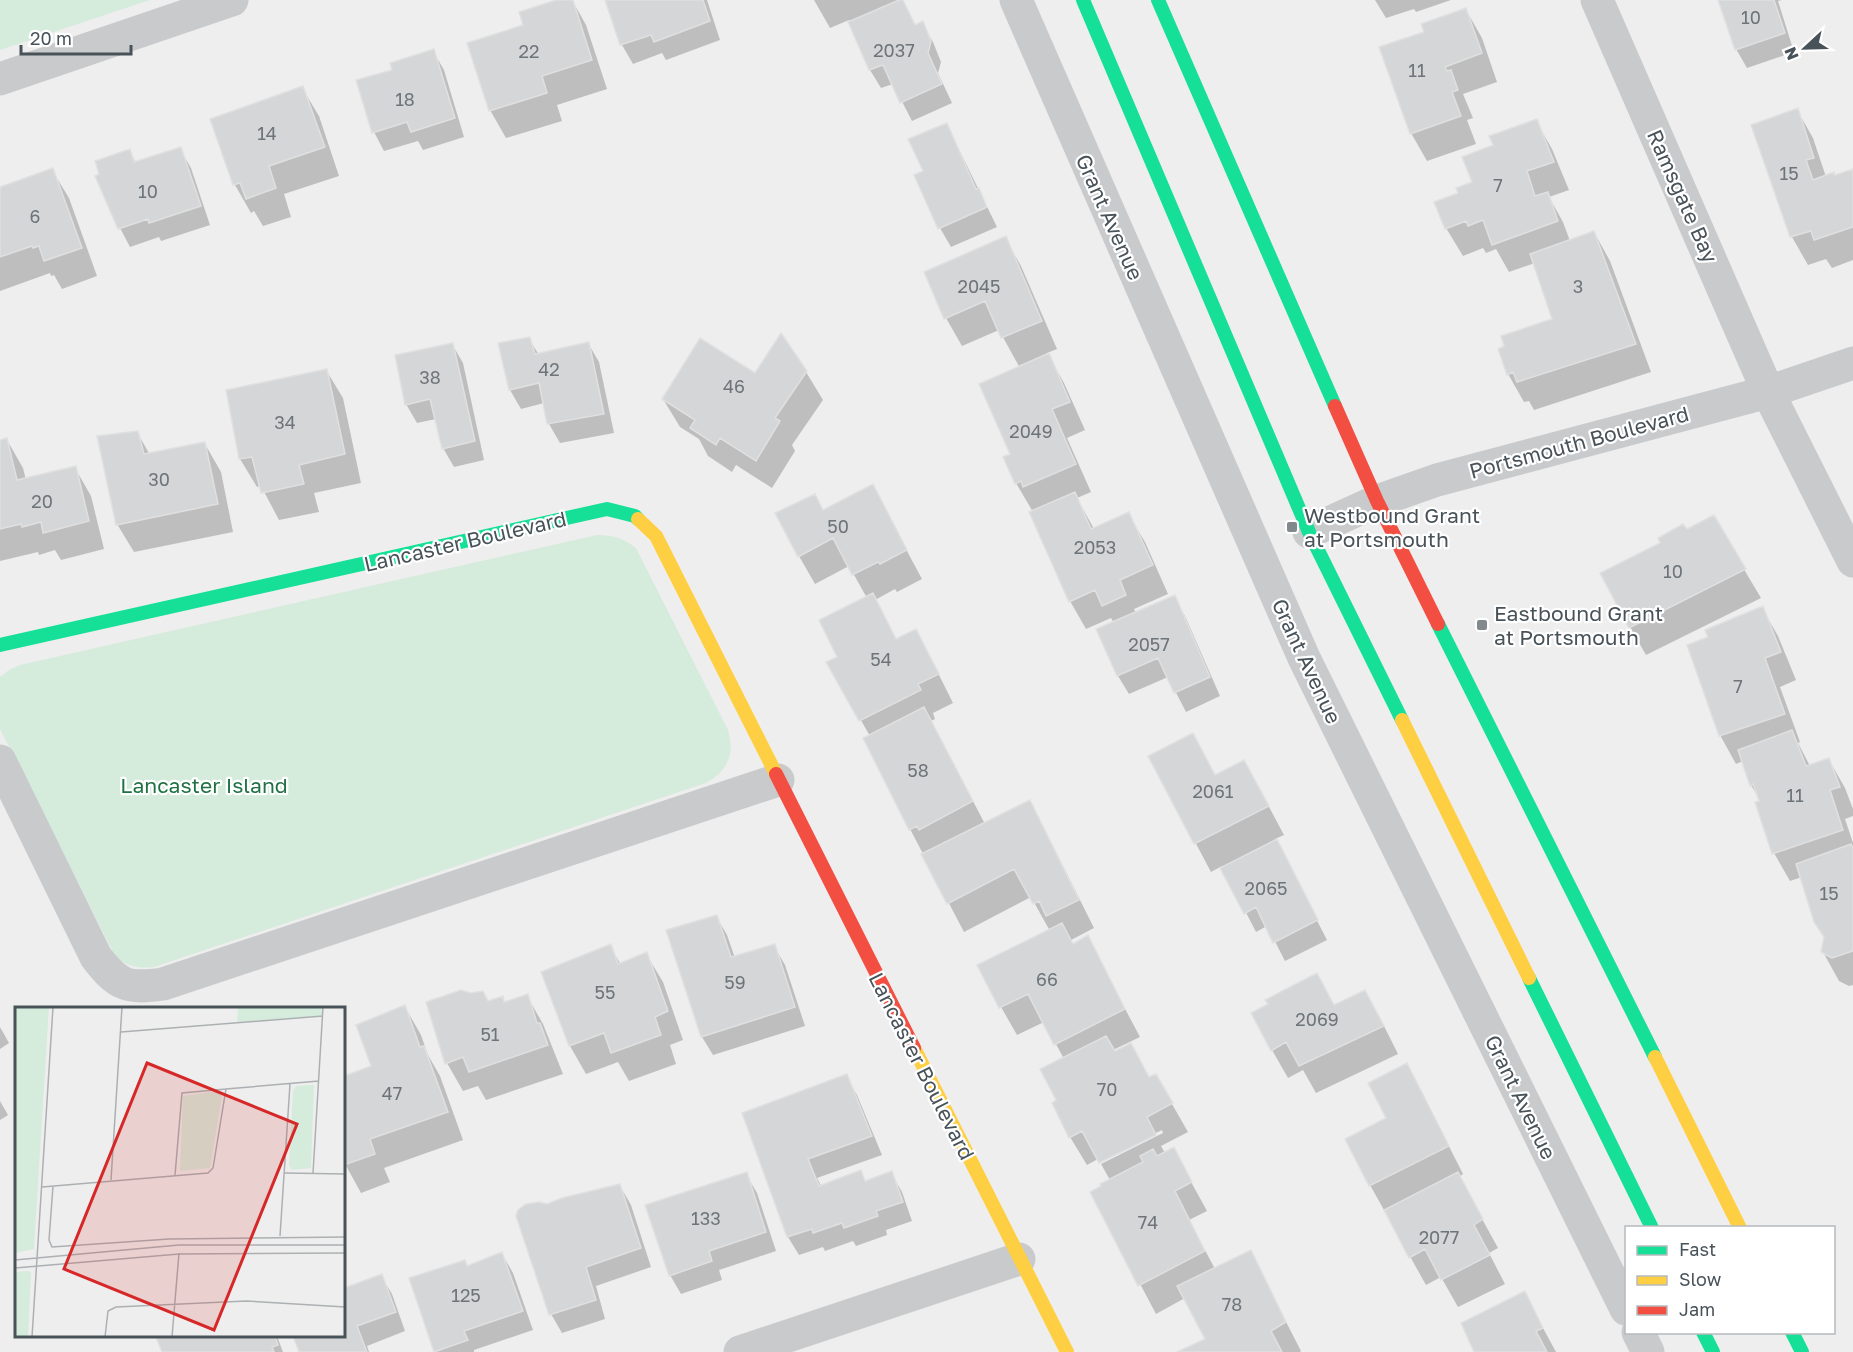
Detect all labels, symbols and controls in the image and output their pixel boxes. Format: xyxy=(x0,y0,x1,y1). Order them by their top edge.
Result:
house number: 10 xyxy=(1741,6,1761,28)
scale bar xyxy=(21,18,130,56)
north arrow xyxy=(1775,18,1835,78)
text: 20 m xyxy=(30,27,72,49)
house number: 2037 xyxy=(873,39,915,61)
house number: 22 xyxy=(519,40,539,62)
text: N xyxy=(1780,44,1803,63)
house number: 11 xyxy=(1408,59,1426,81)
house number: 18 xyxy=(395,88,415,110)
house number: 14 xyxy=(257,122,277,144)
street label: Ramsgate Bay xyxy=(1642,125,1724,267)
street label: Grant Avenue xyxy=(1071,150,1149,284)
house number: 15 xyxy=(1779,162,1799,184)
house number: 7 xyxy=(1493,174,1503,196)
house number: 10 xyxy=(138,180,158,202)
house number: 6 xyxy=(30,205,40,227)
house number: 2045 xyxy=(957,275,1001,297)
house number: 3 xyxy=(1573,275,1583,297)
house number: 42 xyxy=(538,358,560,380)
house number: 38 xyxy=(419,366,441,388)
house number: 46 xyxy=(723,375,745,397)
street label: Portsmouth Boulevard xyxy=(1466,400,1692,484)
house number: 34 xyxy=(274,411,296,433)
house number: 2049 xyxy=(1009,420,1053,442)
house number: 30 xyxy=(148,468,170,490)
house number: 20 xyxy=(31,490,53,512)
place label: Westbound Grant at Portsmouth xyxy=(1304,502,1480,552)
street label: Lancaster Boulevard xyxy=(361,505,569,577)
house number: 50 xyxy=(827,515,849,537)
marker: Westbound Grant at Portsmouth xyxy=(1285,520,1299,534)
house number: 2053 xyxy=(1074,536,1116,558)
house number: 10 xyxy=(1663,560,1683,582)
street label: Grant Avenue xyxy=(1267,594,1347,728)
place label: Eastbound Grant at Portsmouth xyxy=(1494,600,1663,650)
marker: Eastbound Grant at Portsmouth xyxy=(1475,618,1489,632)
house number: 2057 xyxy=(1128,633,1170,655)
house number: 54 xyxy=(870,648,892,670)
house number: 7 xyxy=(1733,675,1743,697)
house number: 58 xyxy=(907,759,929,781)
park label: Lancaster Island xyxy=(120,772,288,798)
house number: 2061 xyxy=(1192,780,1234,802)
house number: 11 xyxy=(1786,784,1804,806)
house number: 2065 xyxy=(1245,877,1287,899)
house number: 15 xyxy=(1819,882,1839,904)
street label: Lancaster Boulevard xyxy=(863,968,981,1164)
house number: 66 xyxy=(1036,968,1058,990)
house number: 59 xyxy=(724,971,746,993)
house number: 55 xyxy=(595,981,615,1003)
inset map xyxy=(15,1007,345,1337)
house number: 2069 xyxy=(1295,1008,1339,1030)
house number: 51 xyxy=(480,1023,500,1045)
street label: Grant Avenue xyxy=(1480,1031,1562,1163)
house number: 70 xyxy=(1097,1078,1117,1100)
house number: 47 xyxy=(382,1082,402,1104)
house number: 133 xyxy=(691,1207,721,1229)
house number: 74 xyxy=(1138,1211,1158,1233)
house number: 2077 xyxy=(1419,1226,1459,1248)
legend xyxy=(1625,1226,1835,1334)
text: Fast xyxy=(1679,1238,1716,1260)
text: Slow xyxy=(1679,1268,1722,1290)
house number: 125 xyxy=(451,1284,481,1306)
house number: 78 xyxy=(1222,1293,1242,1315)
text: Jam xyxy=(1679,1298,1715,1320)

